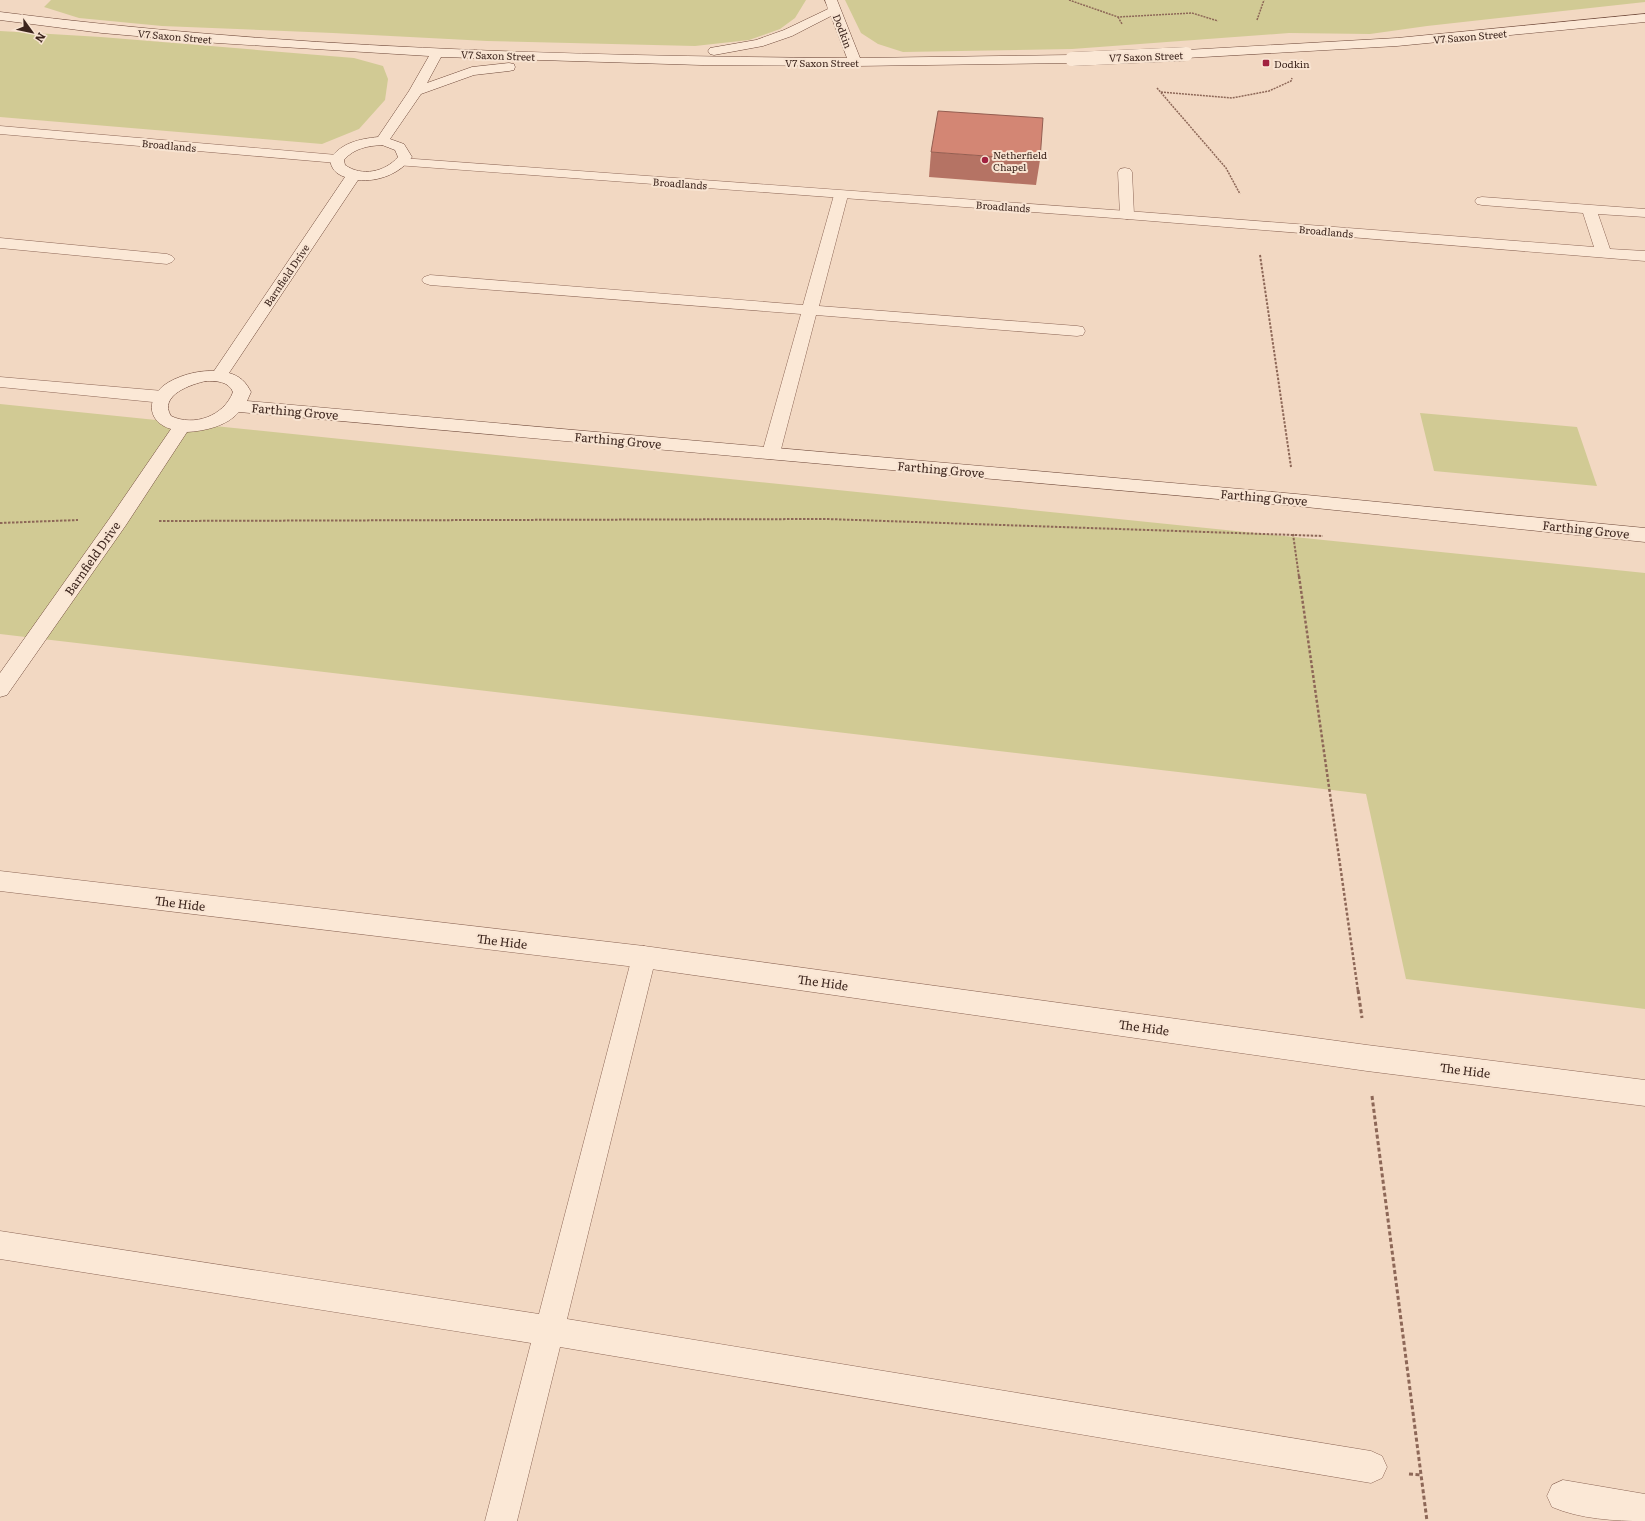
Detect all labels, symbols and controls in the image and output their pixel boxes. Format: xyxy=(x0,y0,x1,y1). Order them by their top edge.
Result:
north arrow xyxy=(12,12,52,52)
street label: Dodkin xyxy=(830,12,857,51)
street label: V7 Saxon Street xyxy=(137,25,213,47)
street label: V7 Saxon Street xyxy=(1432,25,1508,47)
text: N xyxy=(32,30,50,46)
street label: V7 Saxon Street xyxy=(461,46,535,64)
street label: V7 Saxon Street xyxy=(1109,47,1183,65)
street label: V7 Saxon Street xyxy=(785,55,859,70)
place label: Dodkin xyxy=(1274,56,1310,71)
marker: Dodkin xyxy=(1261,58,1271,68)
street label: Broadlands xyxy=(141,135,197,155)
place label: Netherfield Chapel xyxy=(993,147,1047,174)
marker: Netherfield Chapel xyxy=(980,155,990,165)
street label: Broadlands xyxy=(652,174,708,192)
street label: Broadlands xyxy=(975,197,1031,215)
street label: Broadlands xyxy=(1298,221,1354,241)
street label: Barnfield Drive xyxy=(260,241,312,309)
street label: Farthing Grove xyxy=(251,398,339,424)
street label: Farthing Grove xyxy=(574,427,662,453)
street label: Farthing Grove xyxy=(897,456,985,482)
street label: Farthing Grove xyxy=(1220,484,1308,510)
street label: Farthing Grove xyxy=(1542,515,1630,543)
street label: Barnfield Drive xyxy=(60,517,124,599)
street label: The Hide xyxy=(154,891,206,915)
street label: The Hide xyxy=(476,929,528,953)
street label: The Hide xyxy=(797,970,849,994)
street label: The Hide xyxy=(1118,1015,1170,1039)
street label: The Hide xyxy=(1439,1058,1491,1082)

